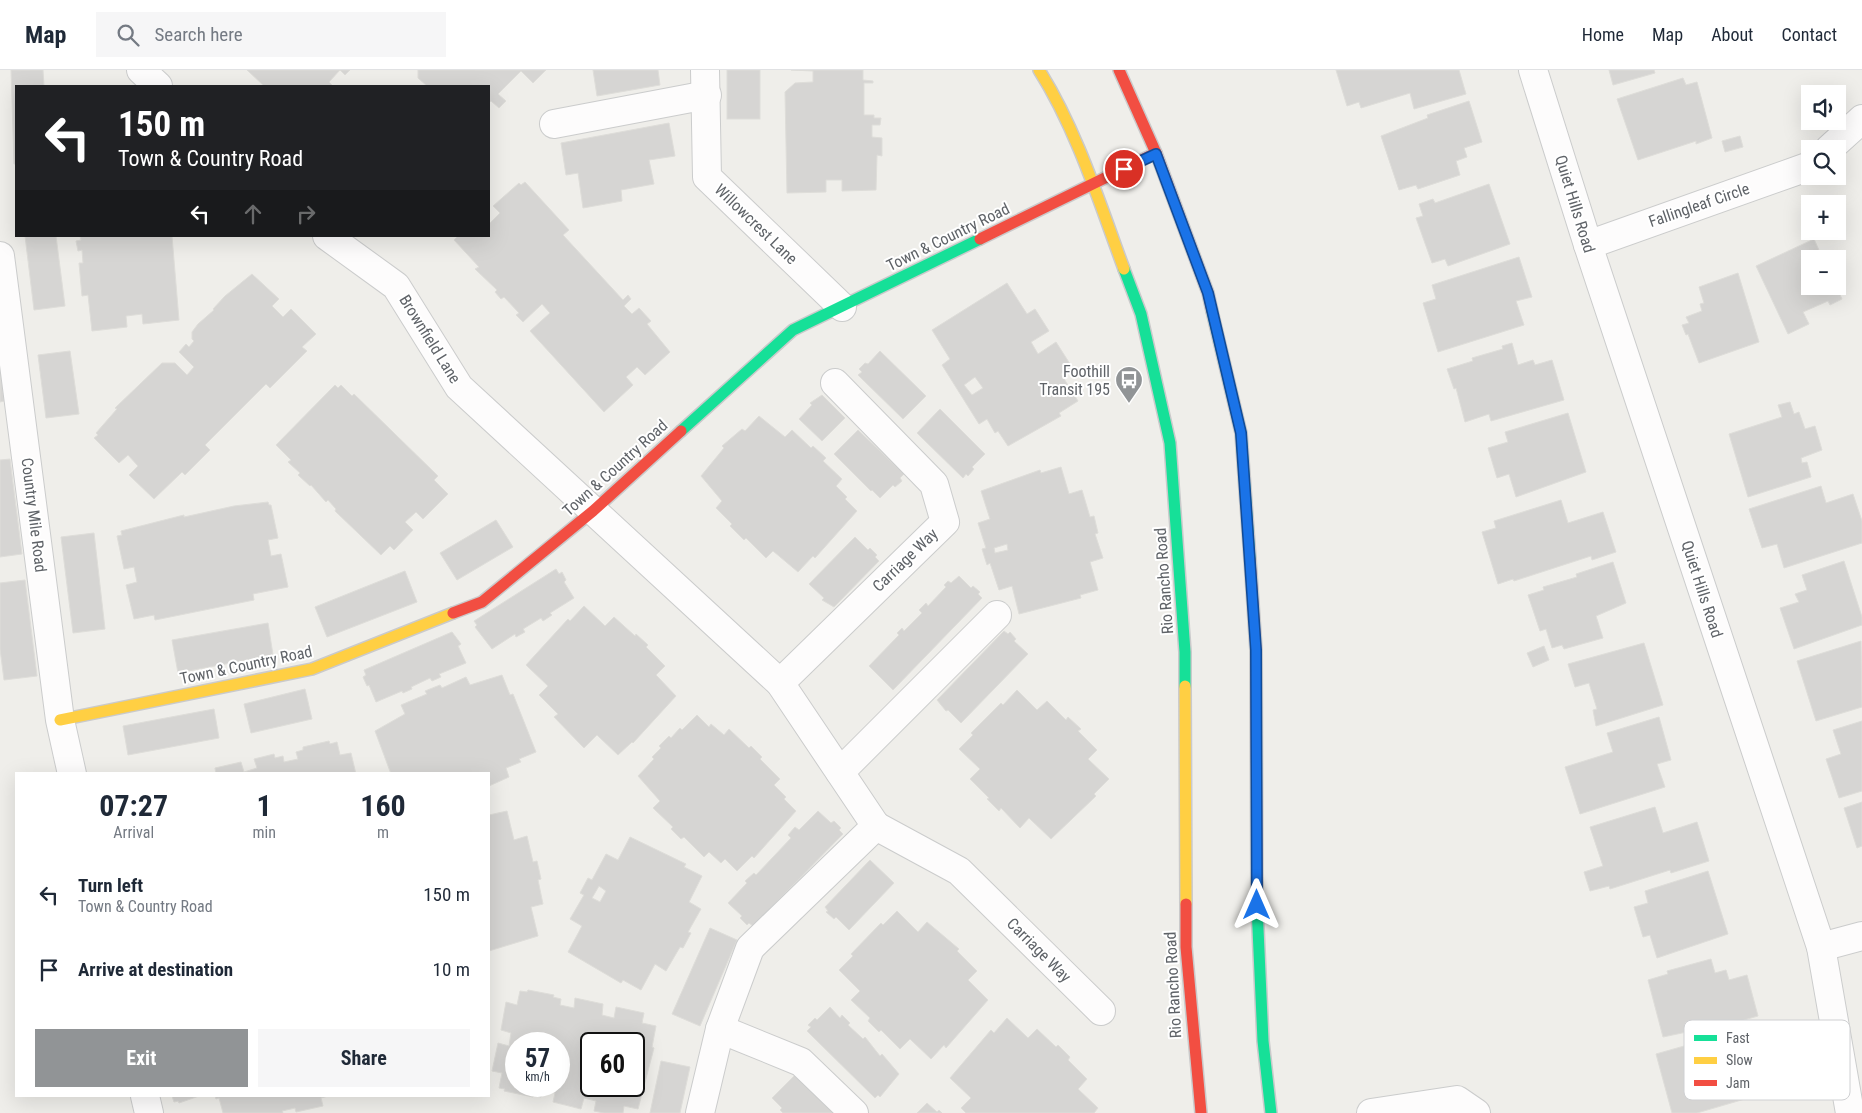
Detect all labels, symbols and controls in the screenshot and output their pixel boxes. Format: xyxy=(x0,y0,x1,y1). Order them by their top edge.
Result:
search box xyxy=(96,12,446,57)
text: Map xyxy=(25,21,66,49)
icon: search xyxy=(114,21,142,49)
text: Search here xyxy=(154,23,243,46)
text: Home xyxy=(1582,24,1624,45)
text: Map xyxy=(1652,24,1683,45)
text: About xyxy=(1711,24,1753,45)
text: Contact xyxy=(1781,24,1837,45)
map controls xyxy=(1801,85,1846,295)
button: sound xyxy=(1801,85,1846,130)
text: 150 m xyxy=(118,104,205,145)
icon: left xyxy=(35,105,100,170)
button: search xyxy=(1801,140,1846,185)
text: Town & Country Road xyxy=(118,146,303,171)
pin xyxy=(1103,148,1145,190)
street label: Quiet Hills Road xyxy=(1551,153,1599,255)
icon: arrive xyxy=(1110,155,1138,183)
street label: Fallingleaf Circle xyxy=(1646,179,1752,231)
street label: Willowcrest Lane xyxy=(711,180,801,268)
button: + xyxy=(1801,195,1846,240)
street label: Town & Country Road xyxy=(883,199,1013,275)
icon: left xyxy=(186,200,214,228)
icon: ahead xyxy=(239,200,267,228)
icon: right xyxy=(292,200,320,228)
button: − xyxy=(1801,250,1846,295)
street label: Brownfield Lane xyxy=(395,291,465,387)
place label: Foothill Transit 195 xyxy=(1039,362,1110,399)
bus stop icon: Foothill Transit 195 xyxy=(1114,365,1144,404)
street label: Town & Country Road xyxy=(559,416,671,520)
street label: Country Mile Road xyxy=(18,457,50,573)
street label: Carriage Way xyxy=(869,524,942,596)
street label: Rio Rancho Road xyxy=(1151,527,1177,635)
street label: Quiet Hills Road xyxy=(1677,538,1727,640)
street label: Town & Country Road xyxy=(178,642,314,688)
text: 07:27 xyxy=(99,788,168,823)
text: 1 xyxy=(257,788,272,823)
text: 160 xyxy=(360,788,406,823)
text: Arrival xyxy=(113,823,154,842)
text: min xyxy=(252,823,276,842)
text: m xyxy=(377,823,389,842)
text: Turn left xyxy=(78,874,143,897)
position arrow xyxy=(1230,878,1282,930)
icon: left xyxy=(35,881,63,909)
text: 150 m xyxy=(423,883,470,906)
text: Town & Country Road xyxy=(78,897,213,916)
street label: Carriage Way xyxy=(1003,914,1075,986)
street label: Rio Rancho Road xyxy=(1161,931,1185,1039)
icon: arrive xyxy=(35,956,63,984)
text: Arrive at destination xyxy=(78,958,233,981)
text: 10 m xyxy=(433,958,470,981)
legend xyxy=(1684,1020,1850,1100)
button: Exit xyxy=(35,1029,248,1087)
button: Share xyxy=(258,1029,470,1087)
text: Fast xyxy=(1726,1030,1750,1046)
speed limit sign: 60 xyxy=(580,1032,645,1097)
text: 57 xyxy=(525,1044,550,1073)
text: Slow xyxy=(1726,1052,1753,1068)
text: km/h xyxy=(525,1070,550,1084)
text: Jam xyxy=(1726,1075,1750,1091)

